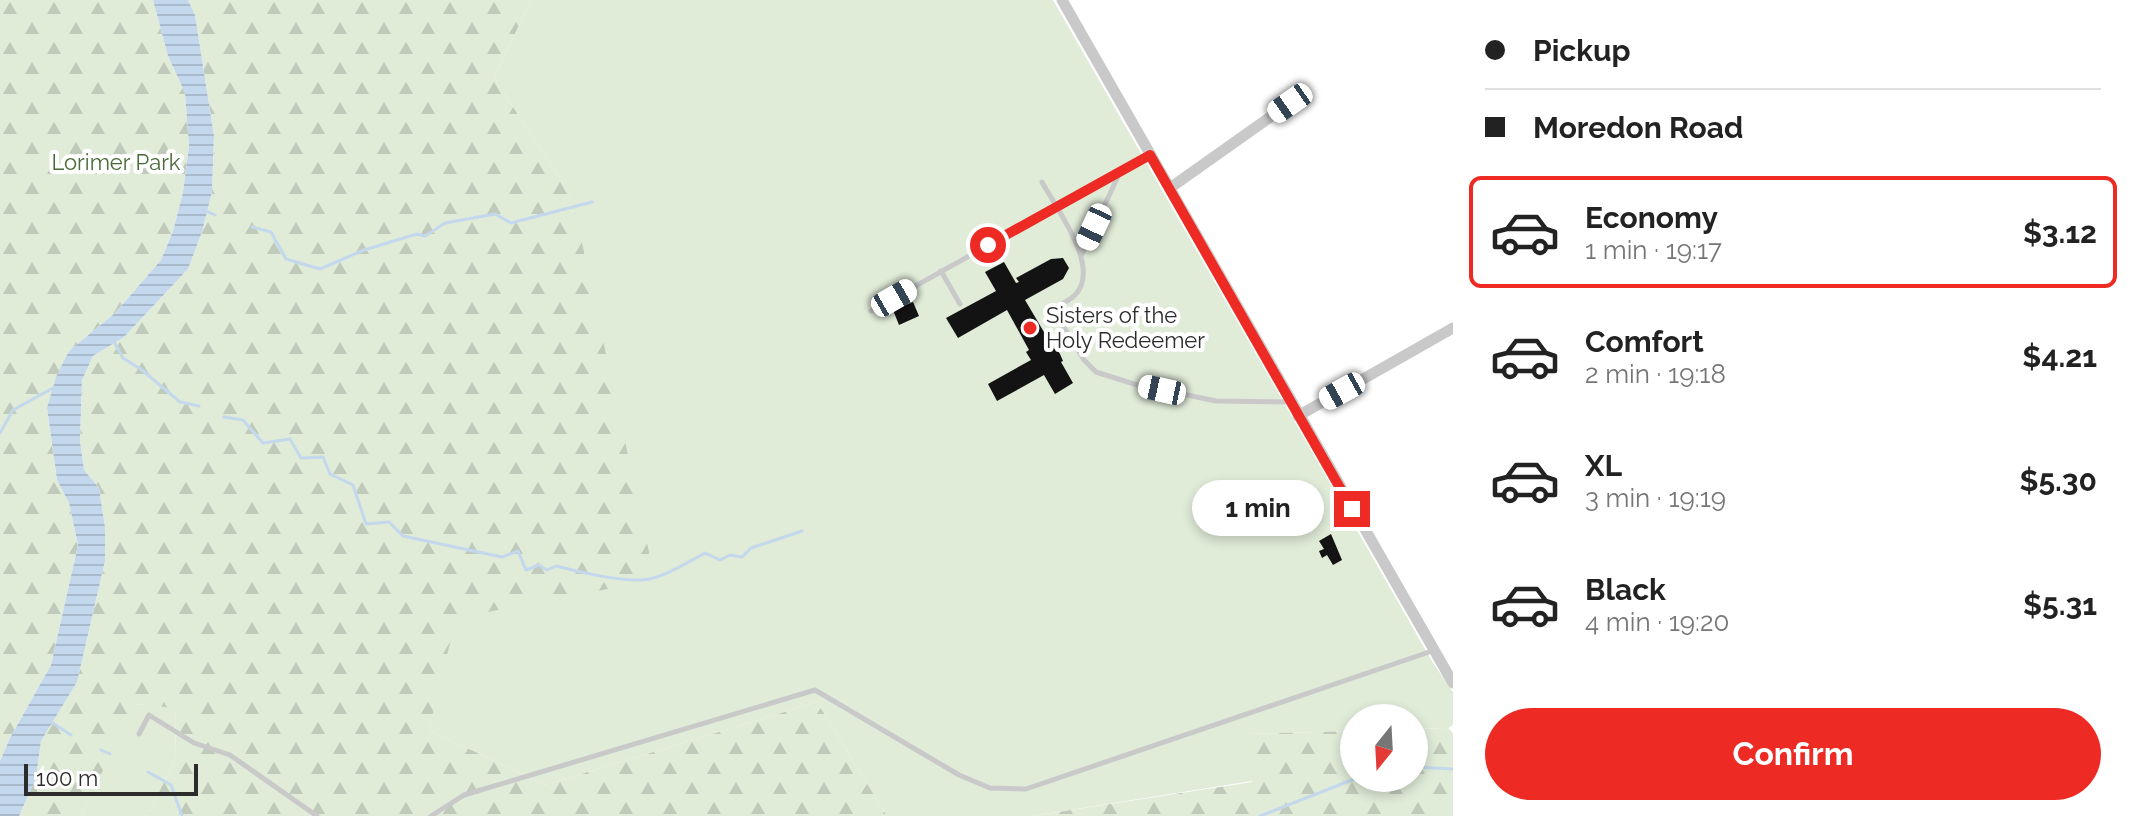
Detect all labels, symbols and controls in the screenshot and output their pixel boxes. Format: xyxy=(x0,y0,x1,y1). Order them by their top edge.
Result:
text: Pickup xyxy=(1533,33,1631,68)
car xyxy=(1263,79,1317,127)
text: Moredon Road xyxy=(1533,110,1743,145)
park label: Lorimer Park xyxy=(51,149,181,175)
icon: car xyxy=(1489,196,1561,268)
car xyxy=(1073,200,1115,254)
text: Economy xyxy=(1585,200,1718,235)
text: $3.12 xyxy=(2023,215,2097,250)
route start xyxy=(970,227,1006,263)
text: 1 min · 19:17 xyxy=(1585,235,1722,265)
car xyxy=(867,276,921,320)
place label: Sisters of the Holy Redeemer xyxy=(1046,302,1205,353)
marker: Sisters of the Holy Redeemer xyxy=(1021,319,1039,337)
icon: car xyxy=(1489,320,1561,392)
text: Comfort xyxy=(1585,324,1704,359)
text: $4.21 xyxy=(2022,339,2097,374)
text: 2 min · 19:18 xyxy=(1585,359,1726,389)
car xyxy=(1315,369,1369,413)
car xyxy=(1136,373,1188,407)
icon: car xyxy=(1489,444,1561,516)
text: XL xyxy=(1585,448,1622,483)
text: $5.30 xyxy=(2019,463,2097,498)
callout: 1 min xyxy=(1192,481,1324,537)
text: 3 min · 19:19 xyxy=(1585,483,1726,513)
route end xyxy=(1334,491,1370,527)
text: 1 min xyxy=(1225,493,1291,523)
icon: car xyxy=(1489,568,1561,640)
text: Black xyxy=(1585,572,1666,607)
text: $5.31 xyxy=(2023,587,2097,622)
text: 4 min · 19:20 xyxy=(1585,607,1729,637)
north arrow xyxy=(1340,704,1428,792)
map controls xyxy=(1340,704,1428,792)
button: Confirm xyxy=(1485,708,2101,800)
scale bar xyxy=(24,760,198,796)
text: 100 m xyxy=(36,765,98,791)

